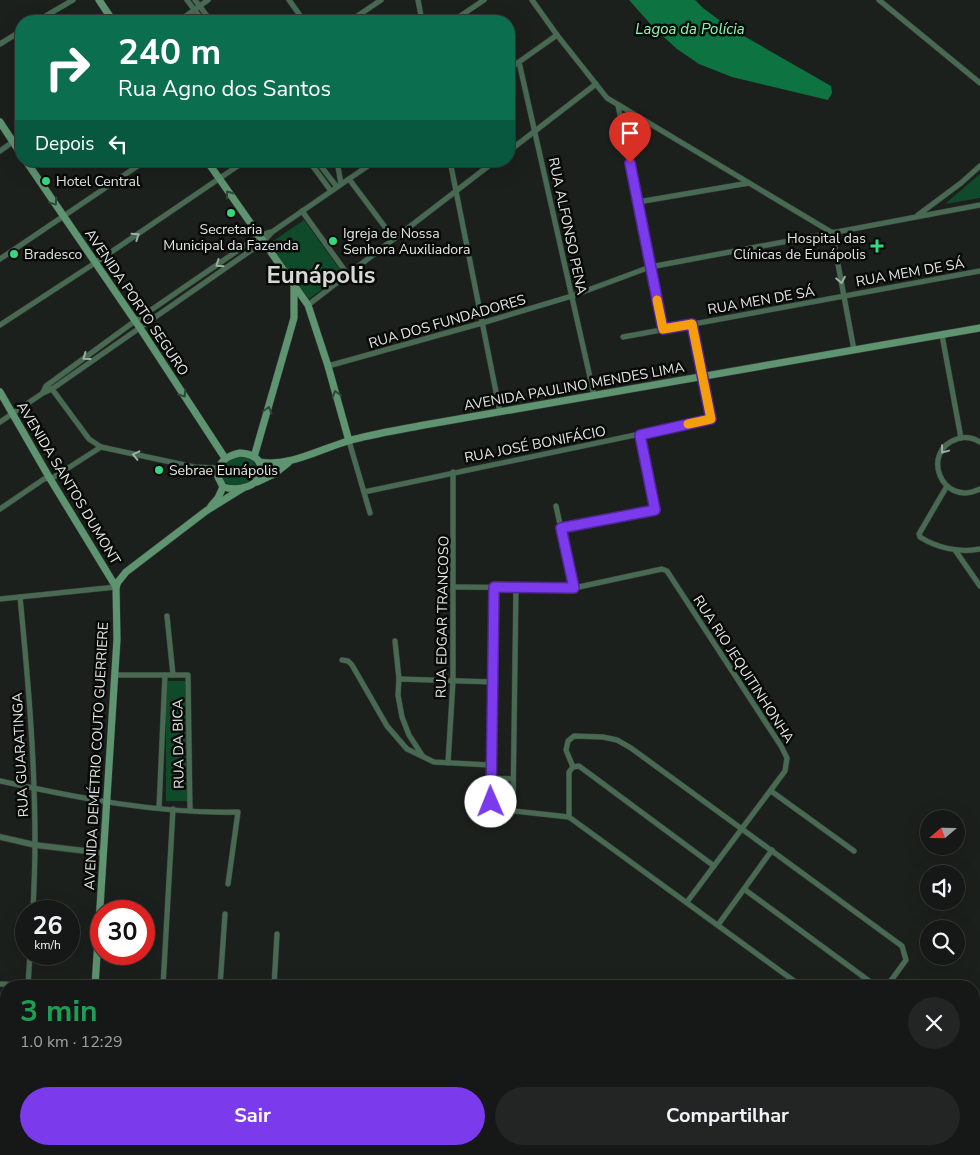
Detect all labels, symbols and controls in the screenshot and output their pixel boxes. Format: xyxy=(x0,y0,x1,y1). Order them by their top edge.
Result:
water label: Lagoa da Polícia xyxy=(635,19,745,39)
text: 240 m xyxy=(118,29,221,76)
icon: right xyxy=(35,35,100,100)
text: Rua Agno dos Santos xyxy=(118,74,331,104)
pin xyxy=(609,112,651,163)
icon: arrive xyxy=(616,119,644,147)
icon: left xyxy=(104,130,132,158)
text: Depois xyxy=(35,131,94,157)
street label: RUA ALFONSO PENA xyxy=(544,156,591,297)
place label: Hotel Central xyxy=(56,172,141,191)
marker: Hotel Central xyxy=(40,175,52,187)
one-way arrow xyxy=(226,190,235,200)
one-way arrow xyxy=(47,196,57,205)
marker: Secretaria Municipal da Fazenda xyxy=(225,207,237,219)
place label: Secretaria Municipal da Fazenda xyxy=(163,220,299,255)
place label: Igreja de Nossa Senhora Auxiliadora xyxy=(343,224,470,259)
street label: AVENIDA PORTO SEGURO xyxy=(80,225,193,379)
place label: Hospital das Clínicas de Eunápolis xyxy=(733,229,866,264)
one-way arrow xyxy=(130,233,139,242)
marker: Igreja de Nossa Senhora Auxiliadora xyxy=(327,235,339,247)
marker: Hospital das Clínicas de Eunápolis xyxy=(870,239,884,253)
place label: Bradesco xyxy=(24,245,83,264)
marker: Bradesco xyxy=(8,248,20,260)
street label: RUA MEM DE SÁ xyxy=(854,254,966,291)
one-way arrow xyxy=(215,258,225,267)
district label: Eunápolis xyxy=(266,259,376,291)
one-way arrow xyxy=(836,275,846,284)
street label: RUA MEN DE SÁ xyxy=(706,282,816,319)
street label: RUA DOS FUNDADORES xyxy=(366,290,528,353)
one-way arrow xyxy=(82,351,92,360)
street label: AVENIDA PAULINO MENDES LIMA xyxy=(462,358,686,415)
one-way arrow xyxy=(177,389,187,398)
one-way arrow xyxy=(331,389,342,398)
street label: AVENIDA SANTOS DUMONT xyxy=(12,398,125,569)
one-way arrow xyxy=(262,407,272,415)
street label: RUA JOSÉ BONIFÁCIO xyxy=(463,421,607,468)
one-way arrow xyxy=(941,444,950,453)
one-way arrow xyxy=(132,450,141,461)
place label: Sebrae Eunápolis xyxy=(169,461,278,480)
marker: Sebrae Eunápolis xyxy=(153,464,165,476)
street label: RUA EDGAR TRANCOSO xyxy=(432,536,453,698)
street label: RUA RIO JEQUITINHONHA xyxy=(689,592,799,747)
street label: AVENIDA DEMÉTRIO COUTO GUERRIERE xyxy=(80,622,113,890)
street label: RUA GUARATINGA xyxy=(8,692,33,818)
street label: RUA DA BICA xyxy=(168,699,189,789)
position arrow xyxy=(464,775,516,827)
north arrow xyxy=(920,810,965,855)
map controls xyxy=(920,810,965,965)
button: sound xyxy=(920,865,965,910)
speed limit sign: 30 xyxy=(90,900,155,965)
text: 26 xyxy=(32,909,63,943)
button: search xyxy=(920,920,965,965)
text: km/h xyxy=(34,937,61,953)
text: 3 min xyxy=(20,991,98,1032)
button: close xyxy=(908,997,960,1049)
text: 1.0 km · 12:29 xyxy=(20,1031,123,1053)
button: Sair xyxy=(20,1087,485,1145)
button: Compartilhar xyxy=(495,1087,960,1145)

